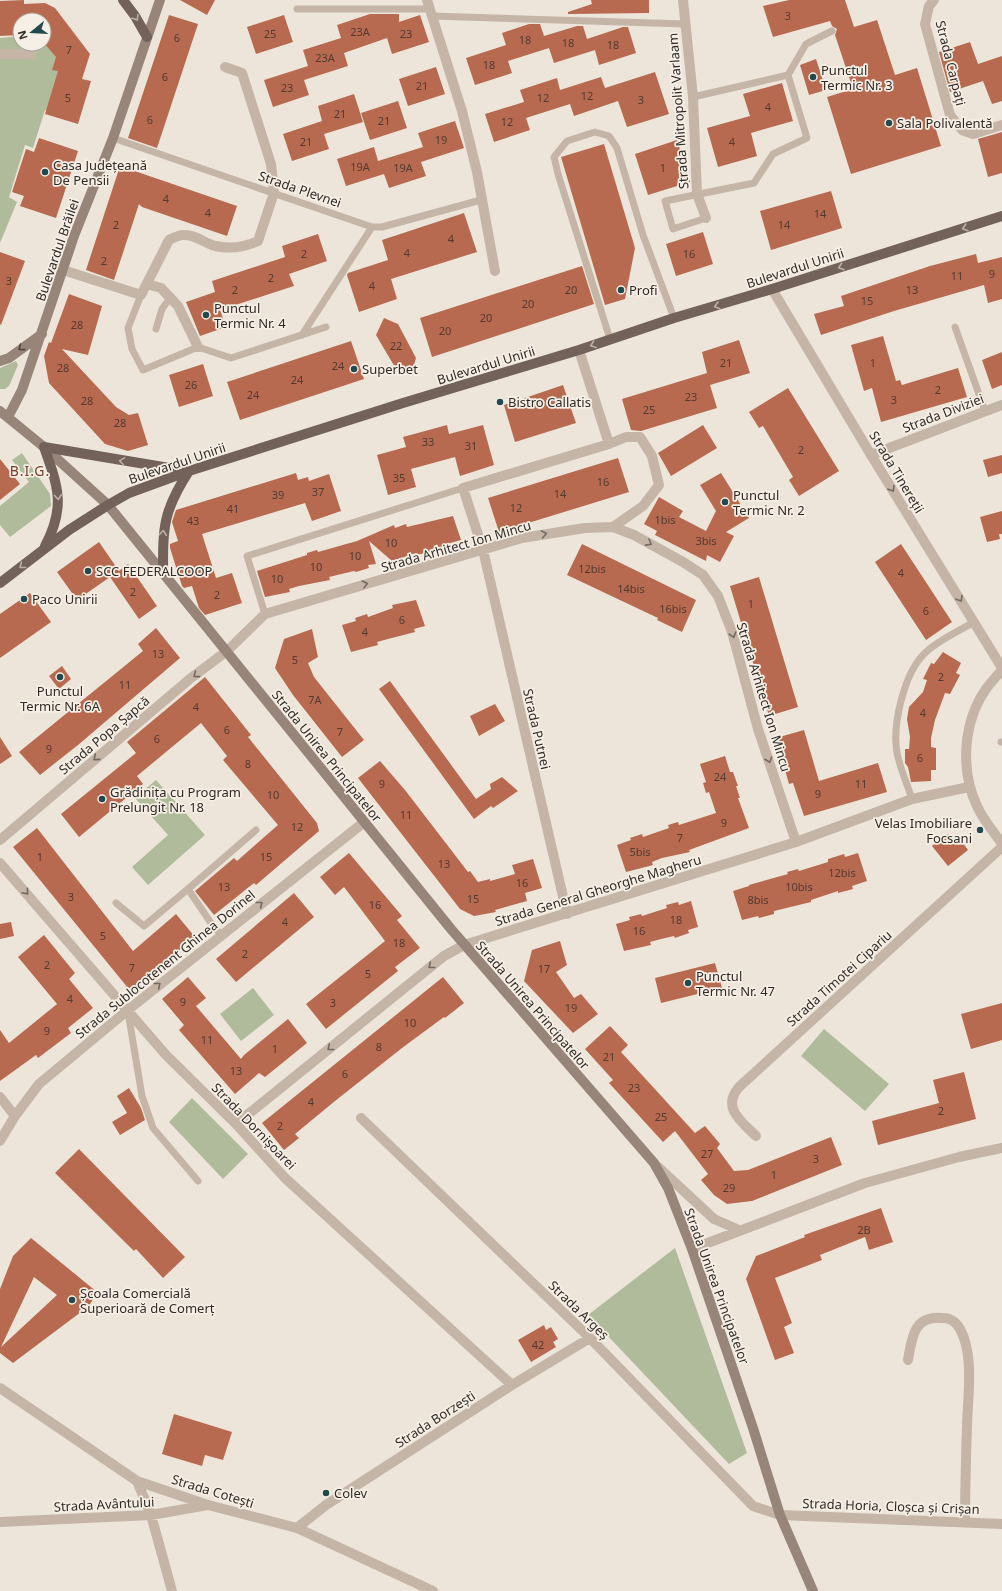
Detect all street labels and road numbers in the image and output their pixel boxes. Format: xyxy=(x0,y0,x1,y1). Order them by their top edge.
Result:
street label: Strada Carpați xyxy=(932,19,970,107)
street label: Strada Mitropolit Varlaam xyxy=(664,32,692,190)
street label: Strada Plevnei xyxy=(256,166,344,212)
street label: Bulevardul Brăilei xyxy=(31,197,83,303)
street label: Bulevardul Unirii xyxy=(744,244,846,292)
street label: Bulevardul Unirii xyxy=(435,342,537,388)
street label: Strada Diviziei xyxy=(900,389,986,437)
street label: Strada Tinereții xyxy=(865,428,929,516)
street label: Bulevardul Unirii xyxy=(126,438,228,488)
street label: Strada Arhitect Ion Mincu xyxy=(379,516,533,576)
street label: Strada Arhitect Ion Mincu xyxy=(733,620,795,774)
street label: Strada Unirea Principatelor xyxy=(268,686,386,826)
street label: Strada Putnei xyxy=(519,687,555,771)
street label: Strada Popa Șapcă xyxy=(55,692,153,778)
street label: Strada General Gheorghe Magheru xyxy=(493,850,703,930)
street label: Strada Sublocotenent Ghinea Dorinel xyxy=(71,886,259,1042)
street label: Strada Timotei Cipariu xyxy=(782,926,896,1030)
street label: Strada Unirea Principatelor xyxy=(472,937,594,1074)
street label: Strada Dornișoarei xyxy=(208,1079,300,1173)
street label: Strada Unirea Principatelor xyxy=(680,1205,754,1367)
street label: Strada Argeș xyxy=(545,1276,613,1344)
street label: Strada Borzești xyxy=(391,1386,479,1452)
street label: Strada Cotești xyxy=(170,1470,256,1512)
street label: Strada Avântului xyxy=(53,1492,155,1516)
street label: Strada Horia, Cloșca și Crișan xyxy=(802,1494,980,1518)

